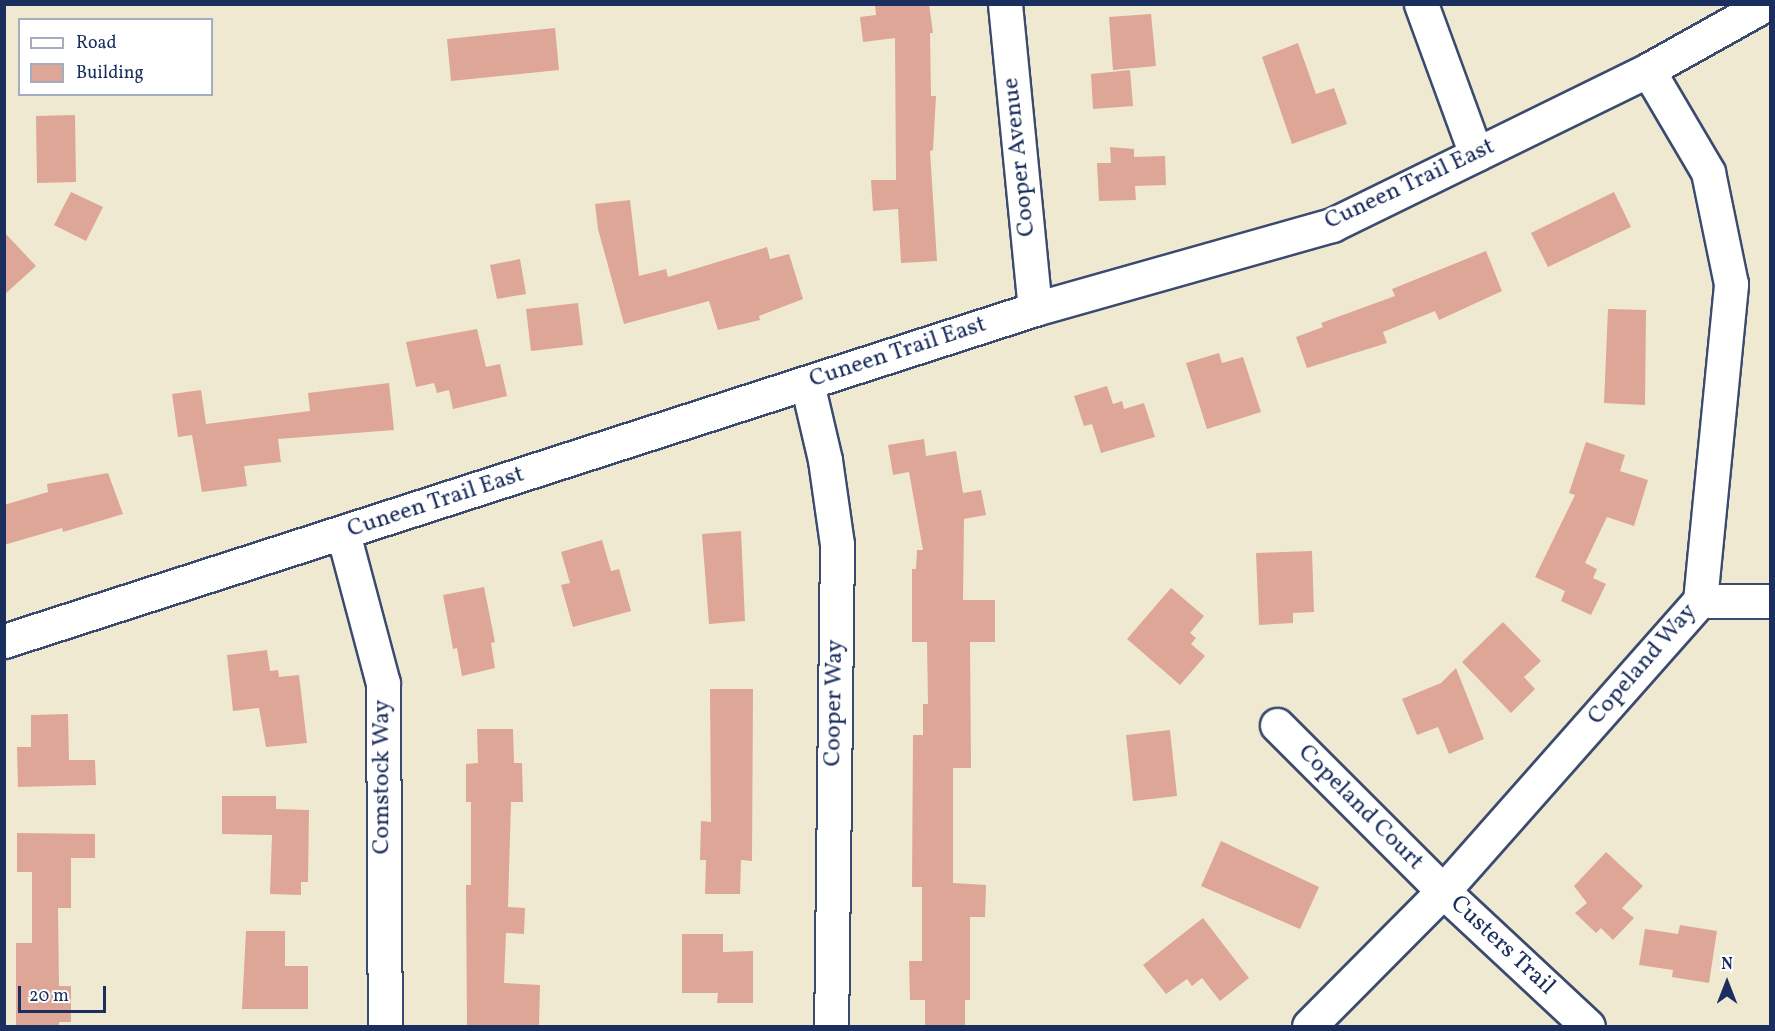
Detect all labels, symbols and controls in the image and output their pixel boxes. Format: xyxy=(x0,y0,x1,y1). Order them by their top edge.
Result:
legend xyxy=(18,18,213,96)
text: Road xyxy=(76,31,117,56)
text: Building xyxy=(76,61,144,86)
street label: Cooper Avenue xyxy=(997,76,1043,238)
street label: Cuneen Trail East xyxy=(1320,133,1500,237)
street label: Cuneen Trail East xyxy=(806,311,990,395)
street label: Cuneen Trail East xyxy=(344,461,528,545)
street label: Copeland Way xyxy=(1582,598,1704,732)
street label: Cooper Way xyxy=(819,639,851,767)
street label: Comstock Way xyxy=(369,699,397,855)
street label: Copeland Court xyxy=(1291,739,1429,877)
street label: Custers Trail xyxy=(1443,890,1561,1002)
north arrow xyxy=(1697,953,1757,1013)
text: N xyxy=(1721,954,1733,976)
scale bar xyxy=(21,974,110,1012)
text: 20 m xyxy=(29,984,69,1009)

